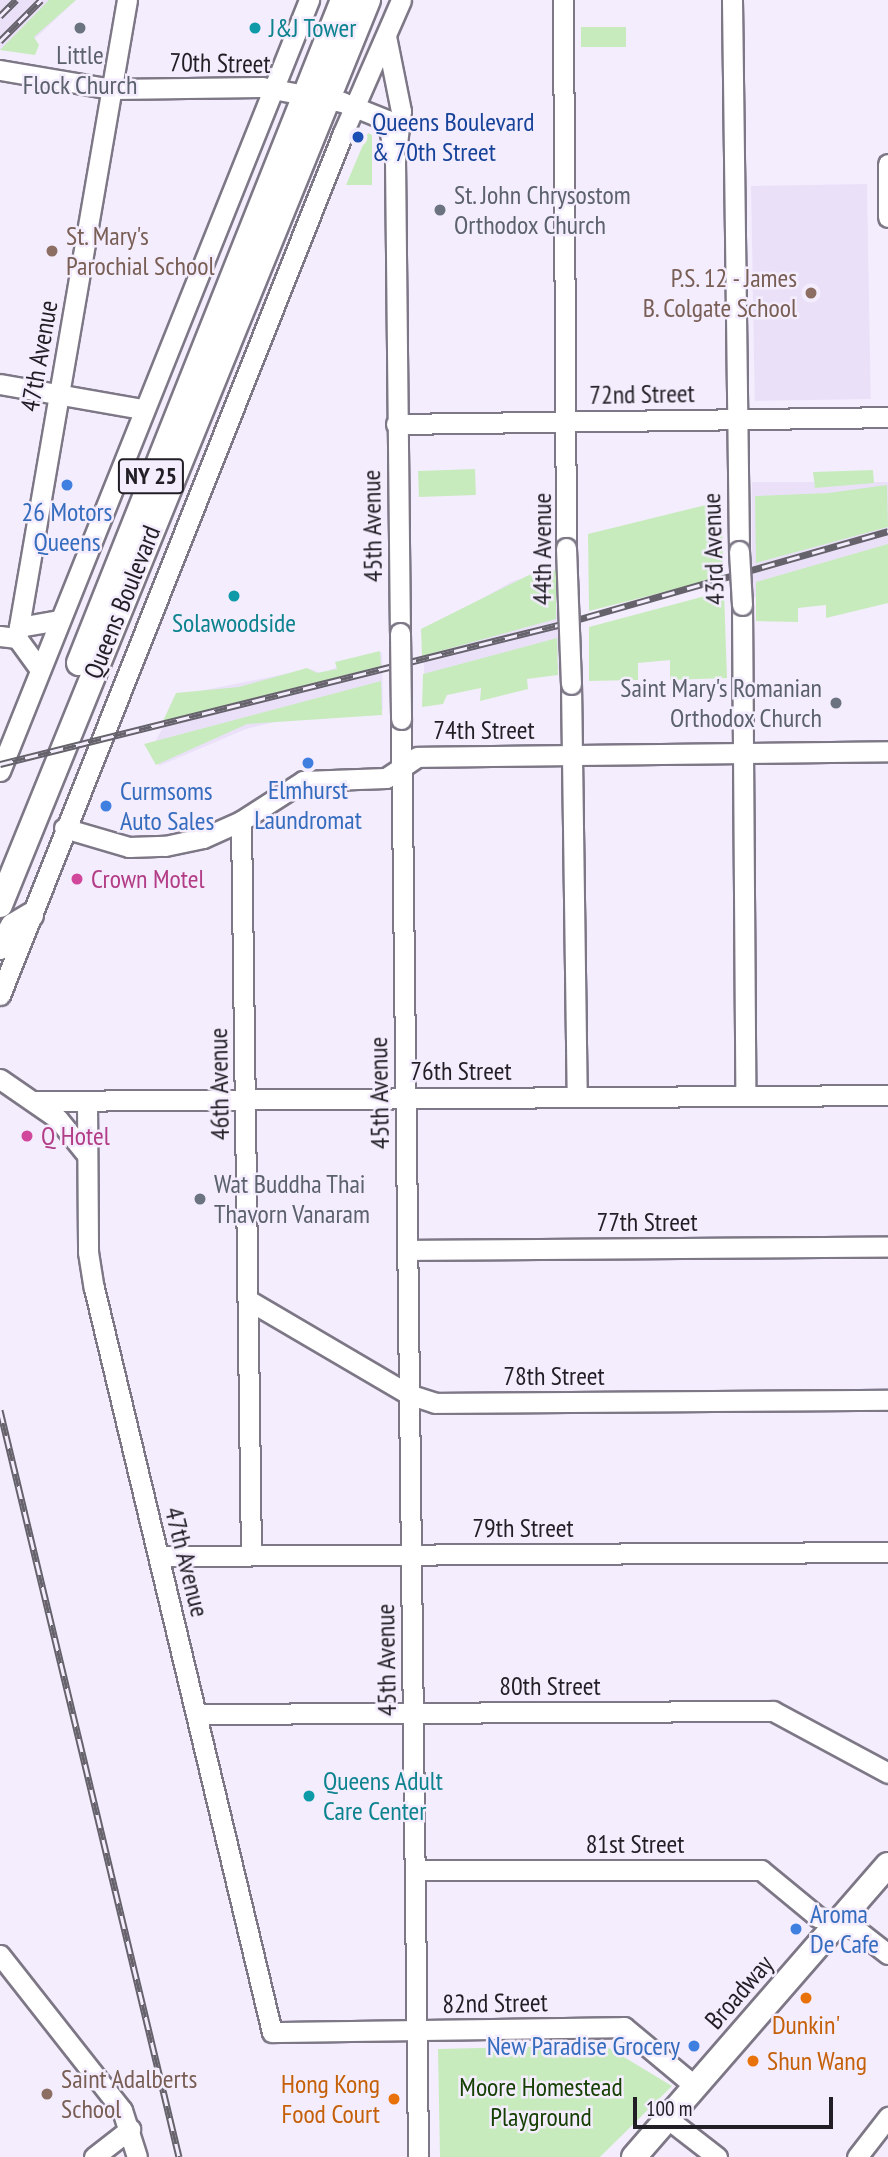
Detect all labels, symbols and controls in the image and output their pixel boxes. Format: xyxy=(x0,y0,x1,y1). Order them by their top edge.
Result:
place label: J&J Tower xyxy=(269,12,357,44)
marker: Little Flock Church xyxy=(72,20,88,36)
marker: J&J Tower xyxy=(247,20,263,36)
place label: Little Flock Church xyxy=(22,39,138,100)
street label: 70th Street xyxy=(169,47,271,79)
place label: Queens Boulevard & 70th Street xyxy=(372,106,535,168)
marker: Queens Boulevard & 70th Street xyxy=(350,129,366,145)
place label: St. John Chrysostom Orthodox Church xyxy=(454,179,632,241)
marker: St. John Chrysostom Orthodox Church xyxy=(432,202,448,218)
place label: St. Mary's Parochial School xyxy=(66,220,214,282)
marker: St. Mary's Parochial School xyxy=(44,243,60,259)
place label: P.S. 12 - James B. Colgate School xyxy=(641,262,797,324)
marker: P.S. 12 - James B. Colgate School xyxy=(803,285,819,301)
street label: 47th Avenue xyxy=(14,298,64,414)
street label: 72nd Street xyxy=(589,377,695,411)
road number: NY 25 xyxy=(116,456,186,496)
street label: 45th Avenue xyxy=(355,469,389,583)
marker: 26 Motors Queens xyxy=(59,477,75,493)
street label: 44th Avenue xyxy=(526,492,558,606)
street label: 43rd Avenue xyxy=(695,492,731,606)
place label: 26 Motors Queens xyxy=(22,496,112,558)
street label: Queens Boulevard xyxy=(77,521,167,683)
marker: Solawoodside xyxy=(226,588,242,604)
place label: Solawoodside xyxy=(172,607,296,639)
place label: Saint Mary's Romanian Orthodox Church xyxy=(620,672,822,734)
marker: Saint Mary's Romanian Orthodox Church xyxy=(828,695,844,711)
street label: 74th Street xyxy=(433,714,535,746)
marker: Elmhurst Laundromat xyxy=(300,755,316,771)
place label: Elmhurst Laundromat xyxy=(254,774,362,836)
place label: Curmsoms Auto Sales xyxy=(120,775,214,836)
marker: Curmsoms Auto Sales xyxy=(98,798,114,814)
place label: Crown Motel xyxy=(91,863,204,895)
marker: Crown Motel xyxy=(69,871,85,887)
street label: 46th Avenue xyxy=(202,1027,236,1141)
street label: 45th Avenue xyxy=(362,1036,396,1150)
street label: 76th Street xyxy=(410,1055,512,1087)
place label: Q Hotel xyxy=(41,1120,110,1152)
marker: Q Hotel xyxy=(19,1128,35,1144)
place label: Wat Buddha Thai Thavorn Vanaram xyxy=(214,1168,370,1230)
marker: Wat Buddha Thai Thavorn Vanaram xyxy=(192,1191,208,1207)
street label: 77th Street xyxy=(596,1206,698,1238)
street label: 78th Street xyxy=(503,1360,605,1392)
street label: 47th Avenue xyxy=(158,1503,216,1621)
street label: 79th Street xyxy=(472,1512,574,1544)
street label: 45th Avenue xyxy=(369,1603,403,1717)
street label: 80th Street xyxy=(499,1670,601,1702)
place label: Queens Adult Care Center xyxy=(323,1765,444,1826)
marker: Queens Adult Care Center xyxy=(301,1788,317,1804)
street label: 81st Street xyxy=(586,1828,684,1860)
place label: Aroma De Cafe xyxy=(810,1898,879,1960)
marker: Aroma De Cafe xyxy=(788,1921,804,1937)
street label: Broadway xyxy=(698,1949,780,2035)
street label: 82nd Street xyxy=(442,1986,548,2020)
marker: Dunkin' xyxy=(798,1990,814,2006)
place label: Dunkin' xyxy=(772,2009,840,2041)
place label: New Paradise Grocery xyxy=(486,2030,680,2062)
marker: New Paradise Grocery xyxy=(686,2038,702,2054)
place label: Shun Wang xyxy=(767,2045,867,2077)
marker: Shun Wang xyxy=(745,2053,761,2069)
place label: Saint Adalberts School xyxy=(61,2063,198,2124)
place label: Hong Kong Food Court xyxy=(281,2068,380,2130)
park label: Moore Homestead Playground xyxy=(459,2071,623,2132)
scale bar xyxy=(636,2084,836,2128)
marker: Saint Adalberts School xyxy=(39,2086,55,2102)
marker: Hong Kong Food Court xyxy=(386,2091,402,2107)
text: 100 m xyxy=(646,2095,692,2122)

